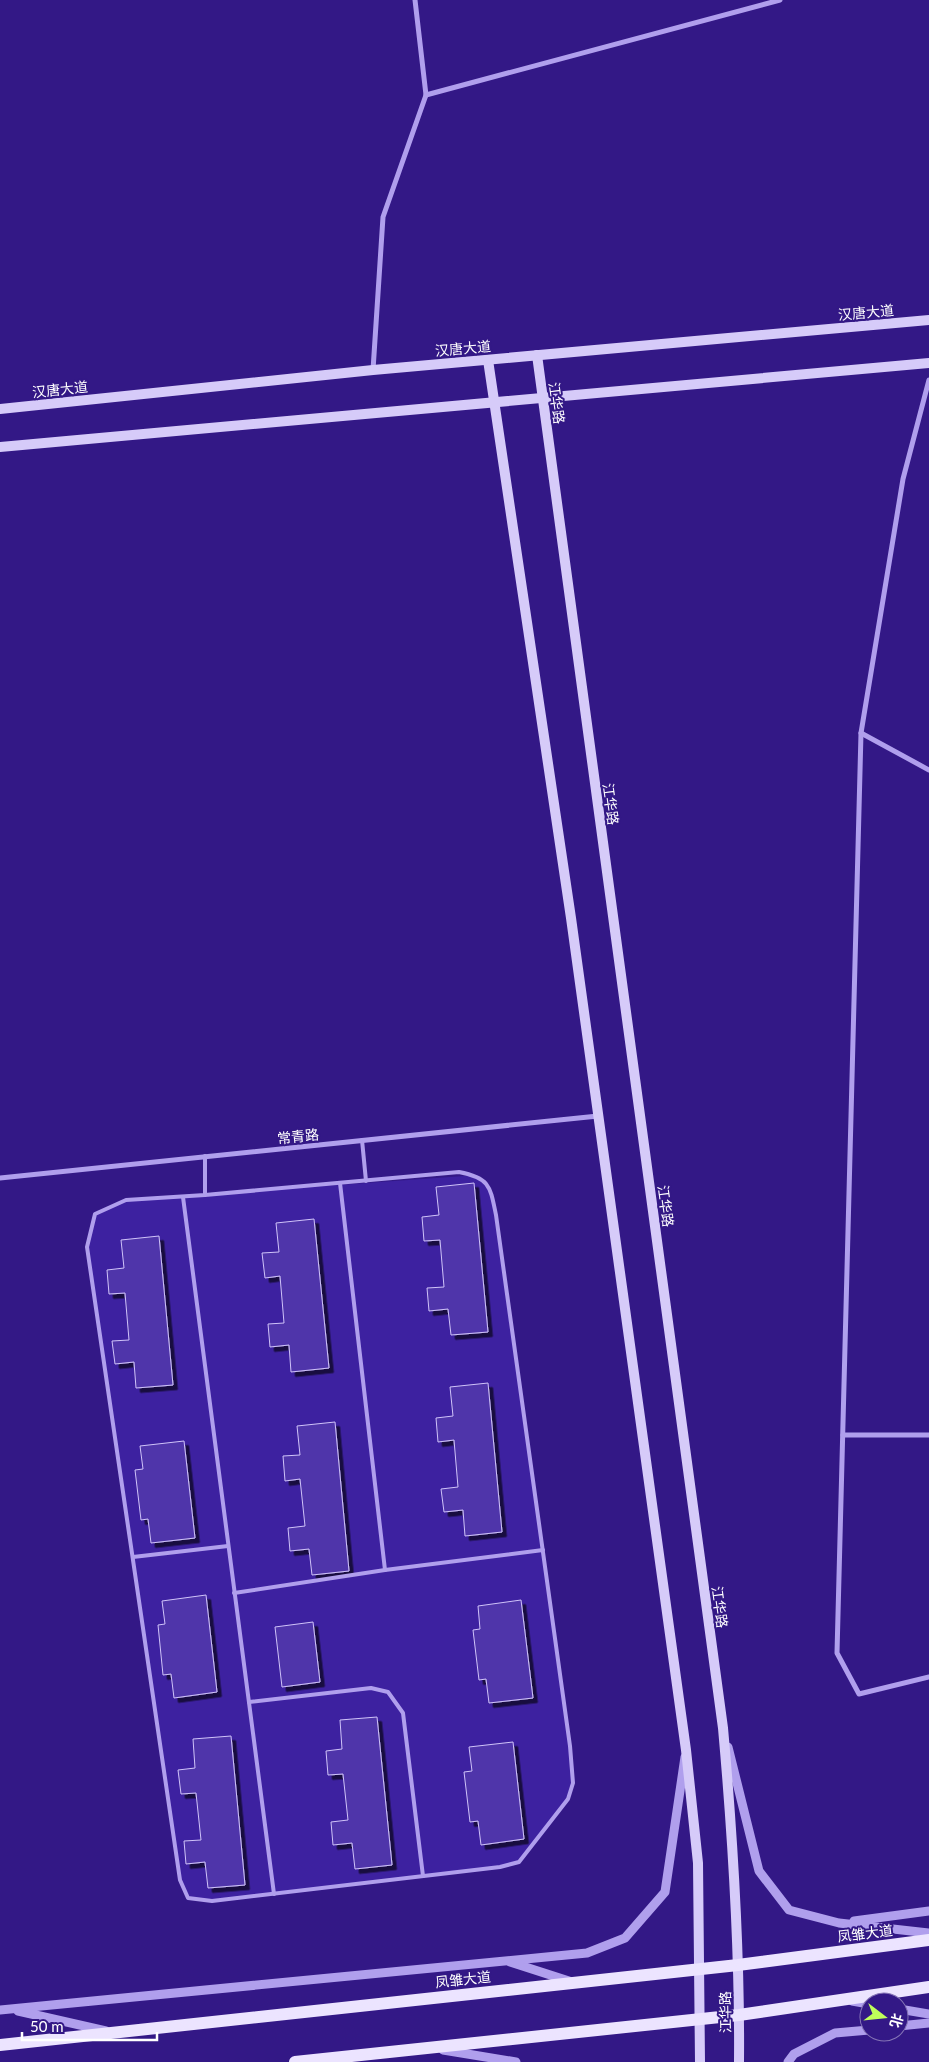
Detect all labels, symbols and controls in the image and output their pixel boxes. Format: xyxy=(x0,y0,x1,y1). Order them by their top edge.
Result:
street label: 汉唐大道 xyxy=(837,301,895,323)
street label: 汉唐大道 xyxy=(434,337,492,359)
street label: 汉唐大道 xyxy=(31,378,89,400)
street label: 江华路 xyxy=(546,381,568,425)
street label: 江华路 xyxy=(600,782,622,826)
street label: 常青路 xyxy=(276,1125,320,1147)
street label: 江华路 xyxy=(655,1184,677,1228)
street label: 江华路 xyxy=(709,1585,731,1629)
street label: 凤雏大道 xyxy=(836,1921,894,1945)
street label: 凤雏大道 xyxy=(434,1968,492,1990)
street label: 江华路 xyxy=(716,1991,734,2033)
north arrow xyxy=(859,1992,909,2042)
scale bar xyxy=(22,2010,158,2042)
text: 北 xyxy=(887,2012,907,2030)
text: 50 m xyxy=(30,2017,64,2035)

